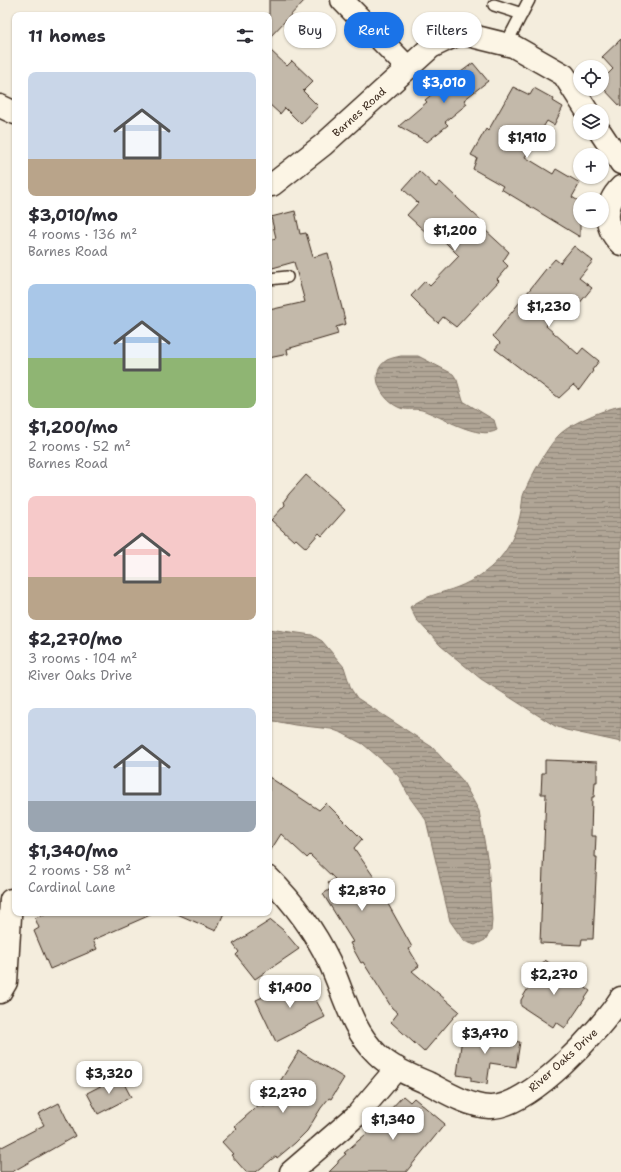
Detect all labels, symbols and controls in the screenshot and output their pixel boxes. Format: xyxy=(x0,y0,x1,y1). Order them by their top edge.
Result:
chip: Buy xyxy=(284,12,336,48)
chip: Rent xyxy=(344,12,404,48)
chip: Filters xyxy=(412,12,482,48)
text: 11 homes xyxy=(28,25,106,47)
icon: filters xyxy=(234,25,256,47)
map controls xyxy=(573,60,609,228)
button: locate xyxy=(573,60,609,96)
pin: $3,010 xyxy=(411,70,477,104)
text: $3,010 xyxy=(422,74,466,91)
street label: Barnes Road xyxy=(329,84,389,141)
icon: home xyxy=(106,98,178,170)
button: layers xyxy=(573,104,609,140)
pin: $1,910 xyxy=(494,125,560,159)
text: $1,910 xyxy=(507,129,547,146)
button: + xyxy=(573,148,609,184)
button: − xyxy=(573,192,609,228)
text: $3,010/mo xyxy=(28,204,118,226)
pin: $1,200 xyxy=(422,218,488,252)
text: $1,200 xyxy=(433,222,477,239)
text: 4 rooms · 136 m² xyxy=(28,226,137,243)
text: Barnes Road xyxy=(28,243,108,260)
pin: $1,230 xyxy=(516,294,582,328)
text: $1,230 xyxy=(527,298,571,315)
icon: home xyxy=(106,310,178,382)
text: $1,200/mo xyxy=(28,416,118,438)
text: 2 rooms · 52 m² xyxy=(28,438,131,455)
text: Barnes Road xyxy=(28,455,108,472)
icon: home xyxy=(106,522,178,594)
text: $2,270/mo xyxy=(28,628,123,650)
text: 3 rooms · 104 m² xyxy=(28,650,137,667)
text: River Oaks Drive xyxy=(28,667,132,684)
icon: home xyxy=(106,734,178,806)
text: $1,340/mo xyxy=(28,840,118,862)
text: 2 rooms · 58 m² xyxy=(28,862,131,879)
pin: $2,870 xyxy=(329,878,395,912)
text: Cardinal Lane xyxy=(28,879,116,896)
text: $2,870 xyxy=(338,882,386,899)
pin: $2,270 xyxy=(521,962,587,996)
text: $2,270 xyxy=(530,966,578,983)
pin: $1,400 xyxy=(257,975,323,1009)
text: $1,400 xyxy=(268,979,312,996)
pin: $3,470 xyxy=(452,1021,518,1055)
text: $3,470 xyxy=(461,1025,509,1042)
street label: River Oaks Drive xyxy=(526,1025,601,1095)
pin: $3,320 xyxy=(76,1061,142,1095)
text: $3,320 xyxy=(85,1065,133,1082)
pin: $2,270 xyxy=(250,1080,316,1114)
text: $2,270 xyxy=(259,1084,307,1101)
pin: $1,340 xyxy=(360,1107,426,1141)
text: $1,340 xyxy=(371,1111,415,1128)

